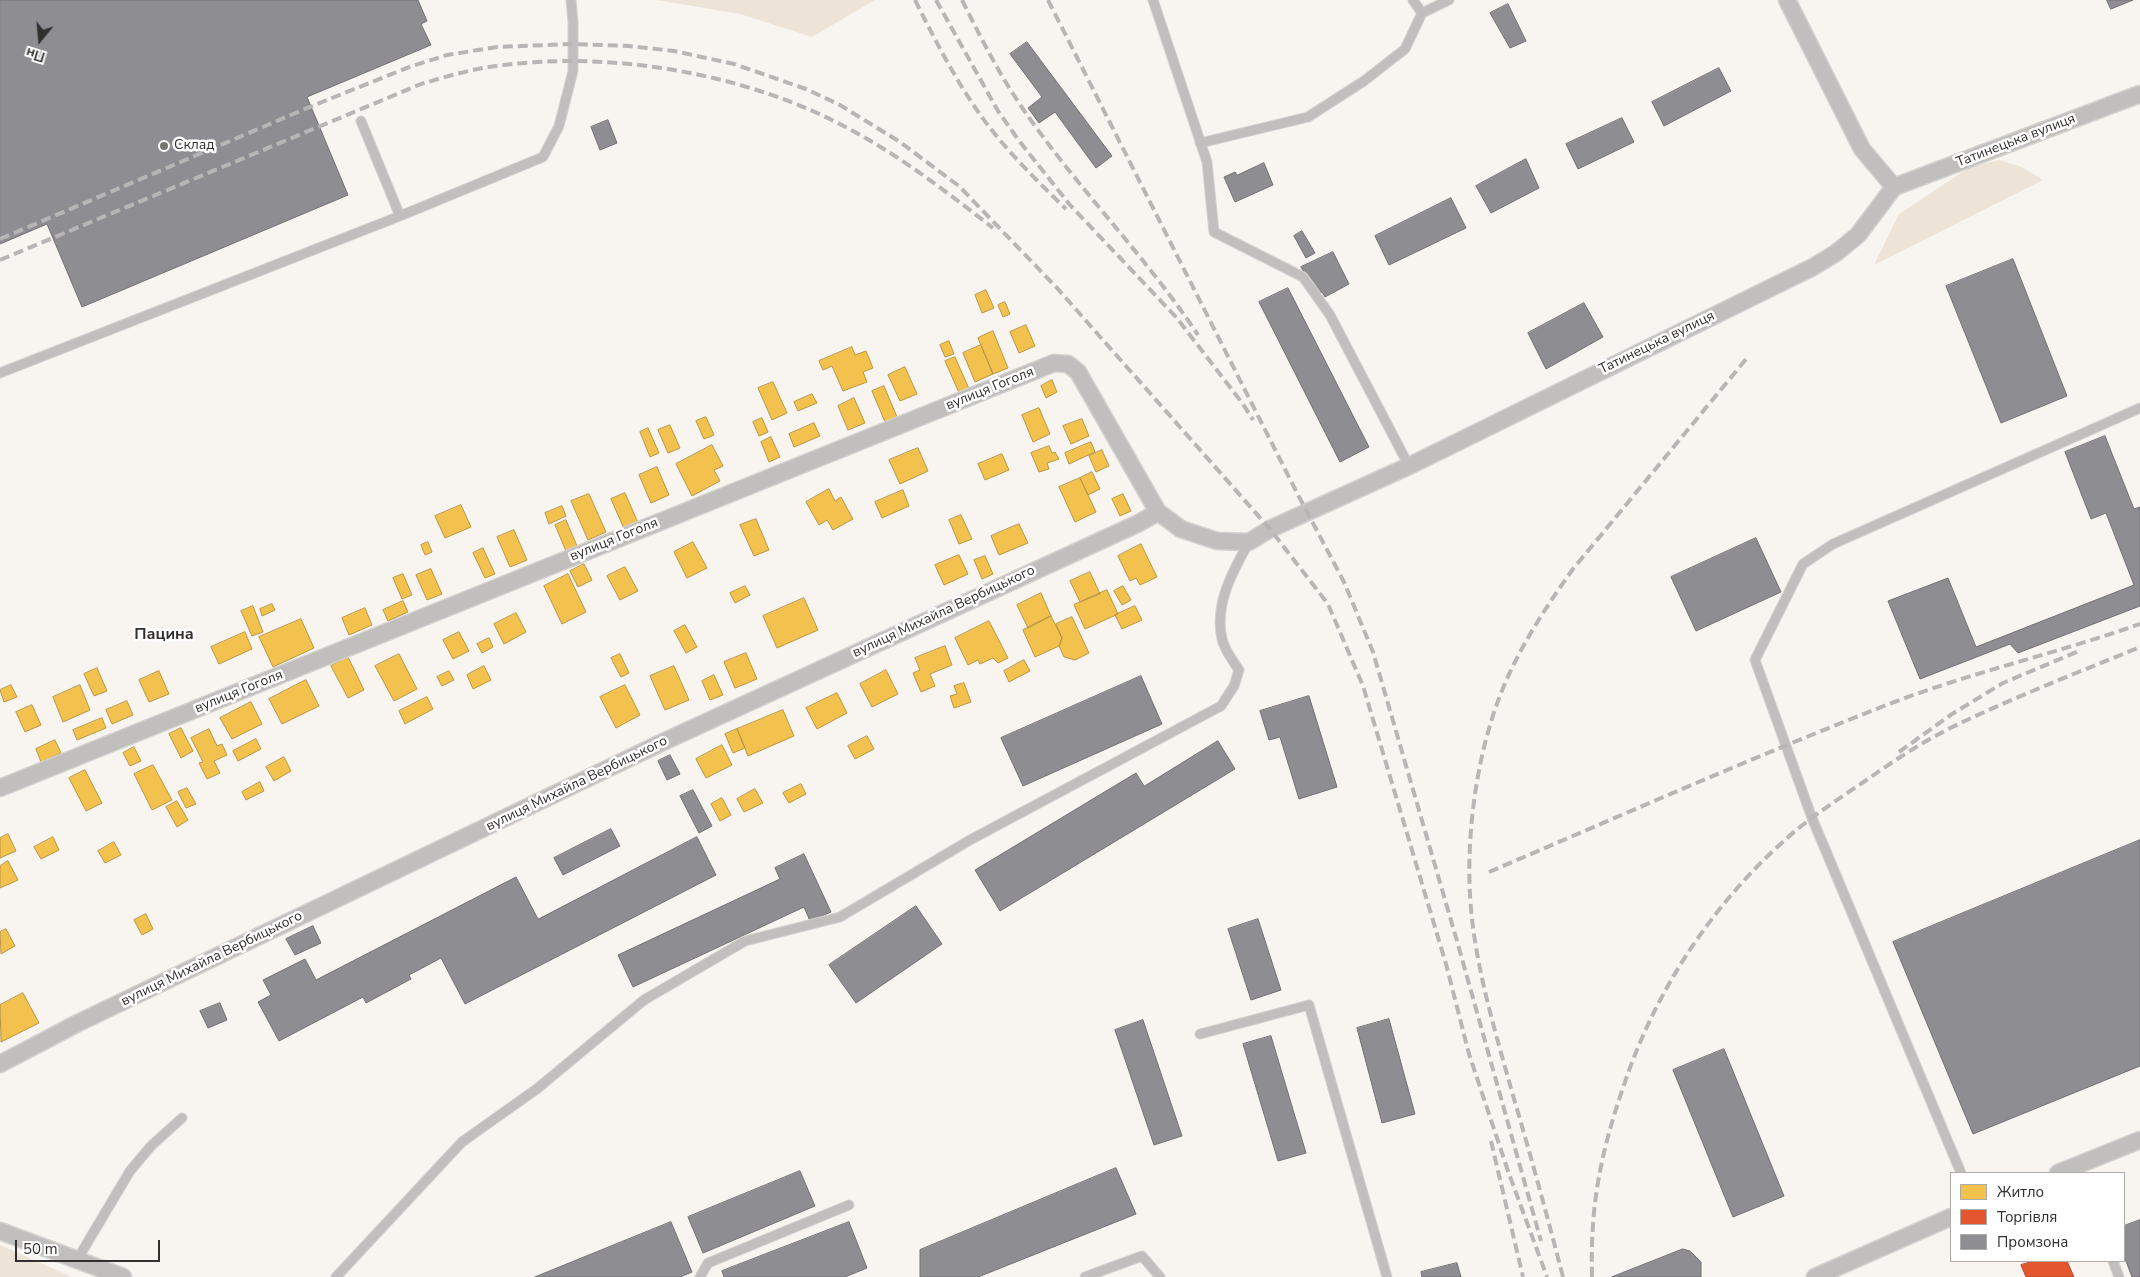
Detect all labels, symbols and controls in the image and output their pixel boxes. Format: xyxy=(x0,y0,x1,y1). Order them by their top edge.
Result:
north arrow xyxy=(15,15,65,65)
text: Пн xyxy=(23,43,47,67)
street label: Татинецька вулиця xyxy=(1954,111,2078,171)
place label: Склад xyxy=(174,138,215,154)
marker: Склад xyxy=(158,140,170,152)
street label: Татинецька вулиця xyxy=(1597,308,1717,378)
street label: вулиця Гоголя xyxy=(943,364,1037,414)
street label: вулиця Гоголя xyxy=(567,515,661,565)
street label: вулиця Михайла Вербицького xyxy=(850,562,1038,662)
district label: Пацина xyxy=(134,625,194,645)
street label: вулиця Гоголя xyxy=(192,667,286,717)
street label: вулиця Михайла Вербицького xyxy=(484,733,670,835)
street label: вулиця Михайла Вербицького xyxy=(119,908,305,1010)
legend xyxy=(1950,1172,2125,1262)
text: Житло xyxy=(1997,1182,2044,1202)
text: Торгівля xyxy=(1997,1207,2057,1227)
scale bar xyxy=(18,1230,162,1262)
text: Промзона xyxy=(1997,1232,2068,1252)
text: 50 m xyxy=(23,1239,58,1259)

